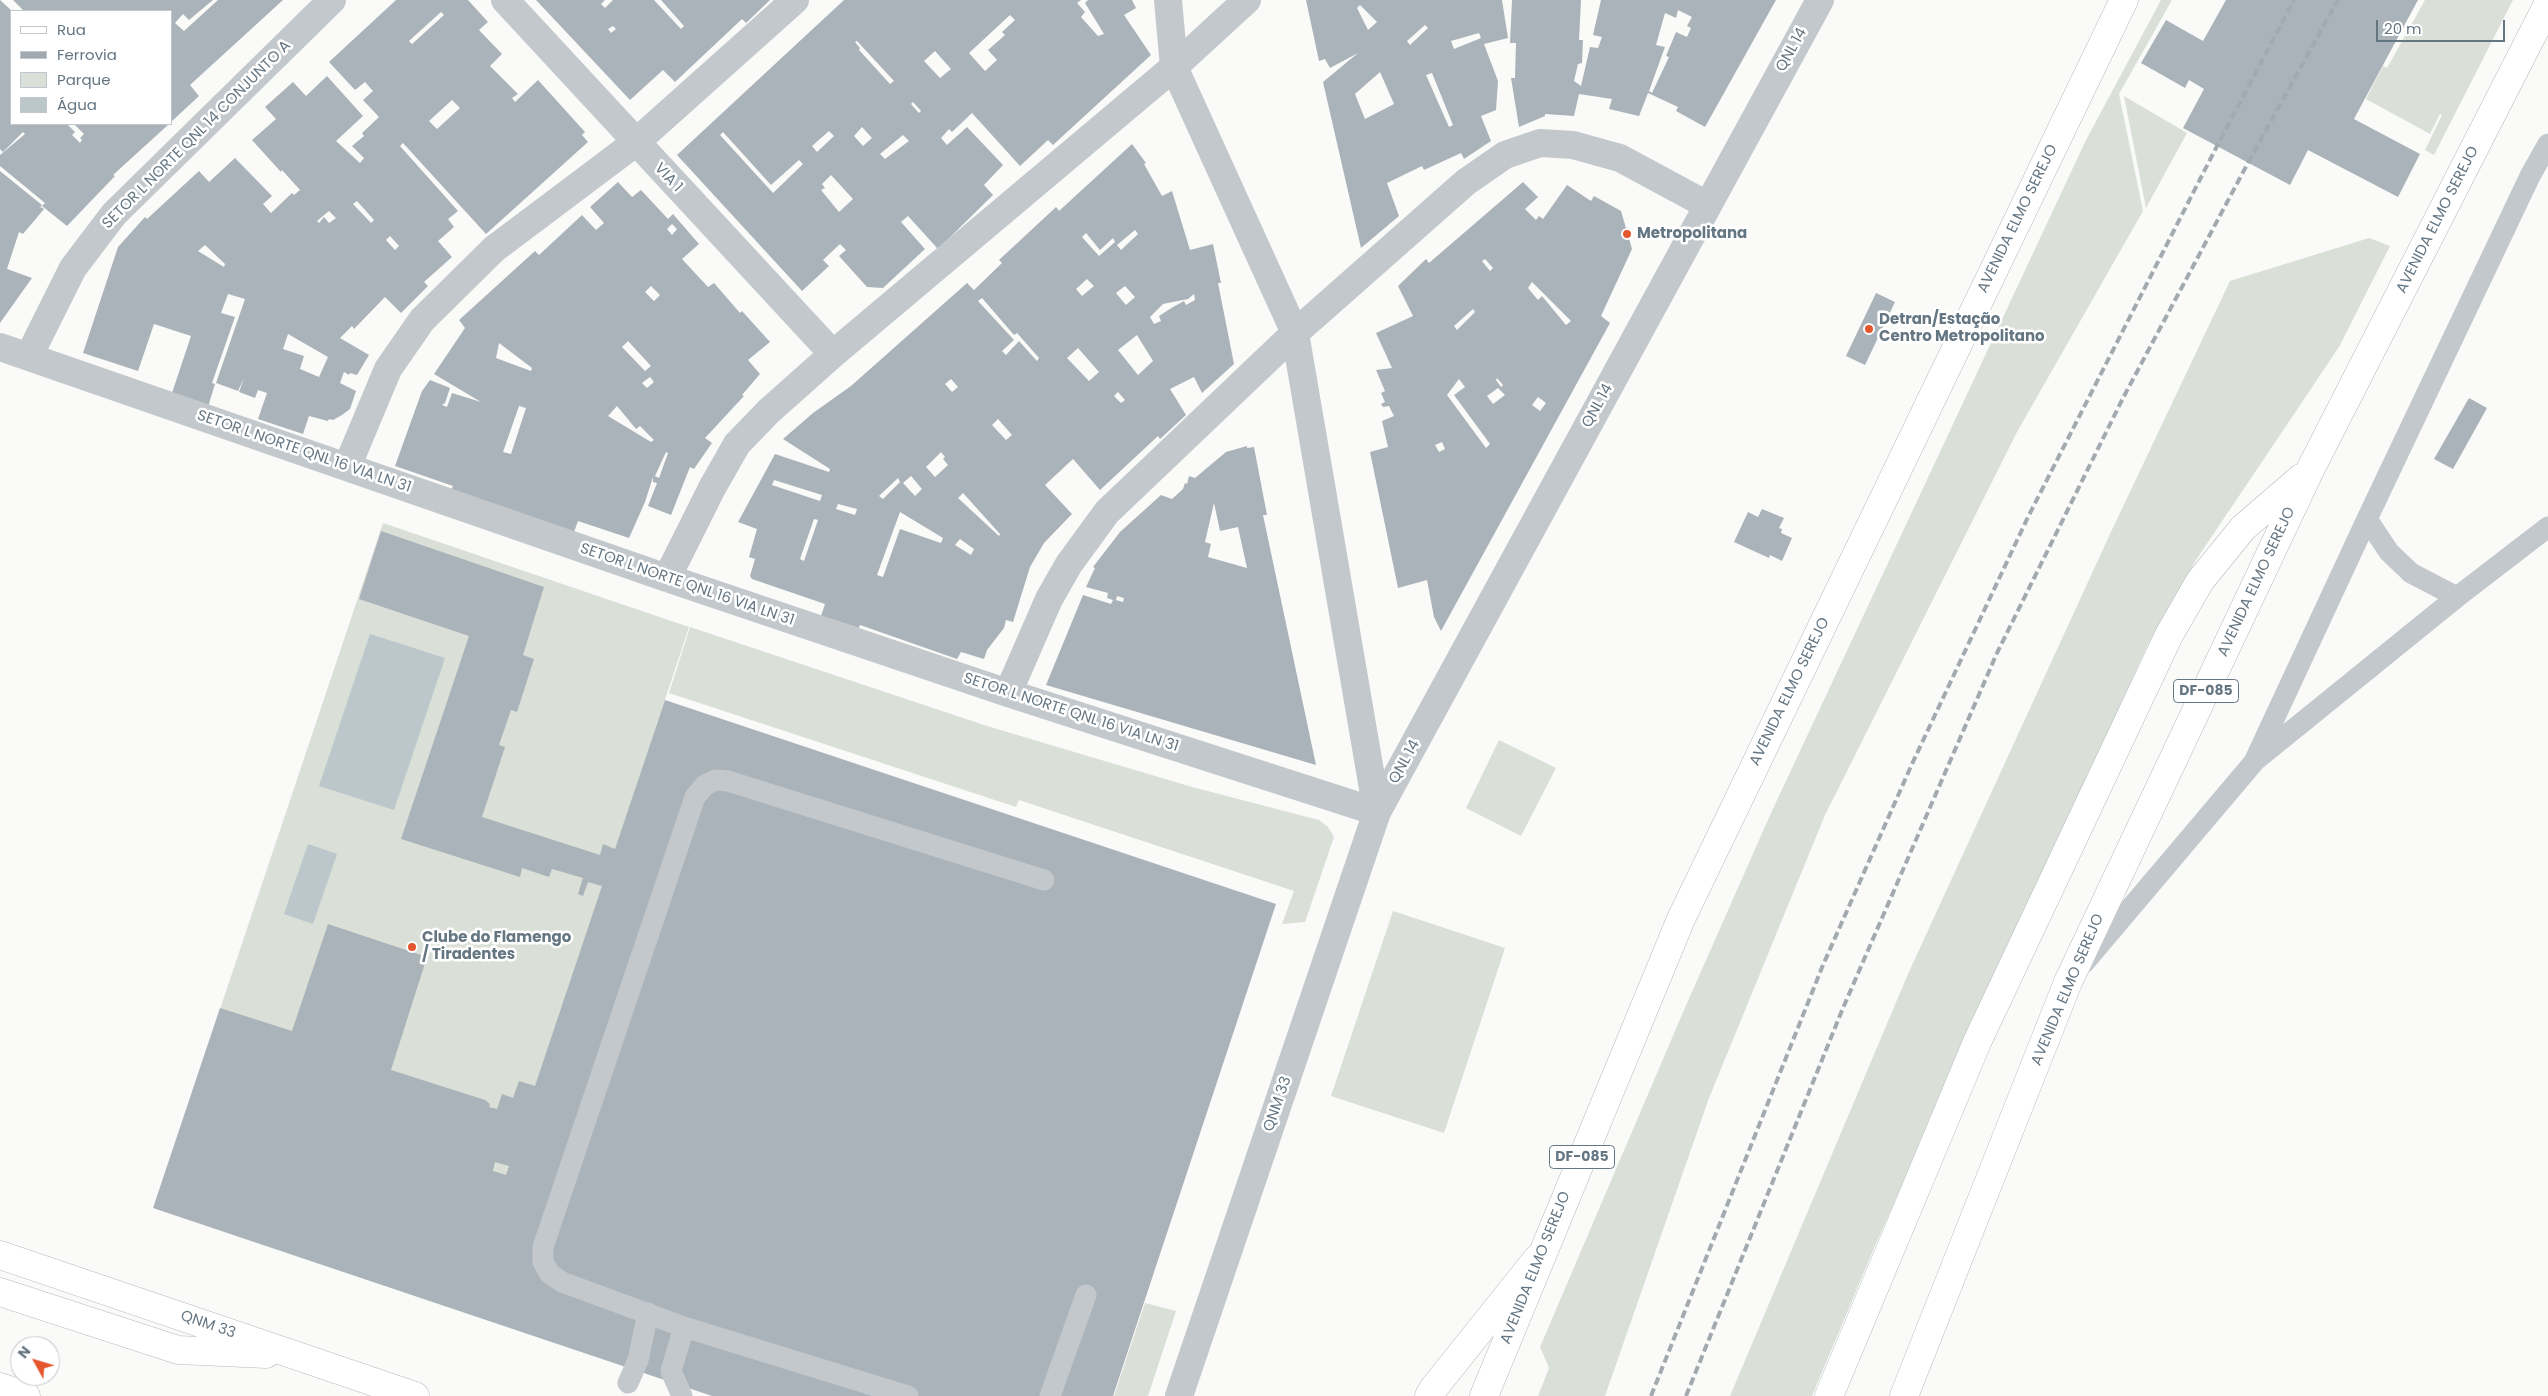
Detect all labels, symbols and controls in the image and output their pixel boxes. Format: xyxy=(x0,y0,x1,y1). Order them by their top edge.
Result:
legend xyxy=(10,10,172,125)
scale bar xyxy=(2378,10,2507,42)
text: 20 m xyxy=(2384,18,2422,39)
text: Rua xyxy=(57,19,86,40)
street label: QNL 14 xyxy=(1773,25,1811,75)
street label: SETOR L NORTE QNL 14 CONJUNTO A xyxy=(99,37,295,233)
text: Ferrovia xyxy=(57,44,117,65)
text: Parque xyxy=(57,69,110,90)
text: Água xyxy=(57,94,97,115)
street label: AVENIDA ELMO SEREJO xyxy=(1974,142,2062,296)
street label: AVENIDA ELMO SEREJO xyxy=(2393,143,2483,297)
street label: VIA 1 xyxy=(650,160,686,196)
place label: Metropolitana xyxy=(1637,225,1747,243)
marker: Metropolitana xyxy=(1621,228,1633,240)
place label: Detran/Estação Centro Metropolitano xyxy=(1879,311,2045,346)
marker: Detran/Estação Centro Metropolitano xyxy=(1863,323,1875,335)
street label: QNL 14 xyxy=(1579,381,1617,431)
street label: SETOR L NORTE QNL 16 VIA LN 31 xyxy=(195,407,413,497)
street label: AVENIDA ELMO SEREJO xyxy=(2214,504,2300,660)
street label: SETOR L NORTE QNL 16 VIA LN 31 xyxy=(578,540,796,630)
street label: AVENIDA ELMO SEREJO xyxy=(1746,615,1834,769)
street label: SETOR L NORTE QNL 16 VIA LN 31 xyxy=(961,670,1181,756)
road number: DF-085 xyxy=(2174,679,2238,702)
street label: QNL 14 xyxy=(1386,737,1424,787)
street label: AVENIDA ELMO SEREJO xyxy=(2028,912,2108,1068)
place label: Clube do Flamengo / Tiradentes xyxy=(422,929,571,964)
marker: Clube do Flamengo / Tiradentes xyxy=(406,941,418,953)
street label: QNM 33 xyxy=(1260,1074,1296,1134)
road number: DF-085 xyxy=(1550,1146,1614,1168)
street label: AVENIDA ELMO SEREJO xyxy=(1497,1189,1575,1347)
street label: QNM 33 xyxy=(178,1307,238,1343)
north arrow xyxy=(10,1336,60,1386)
text: N xyxy=(13,1342,35,1363)

